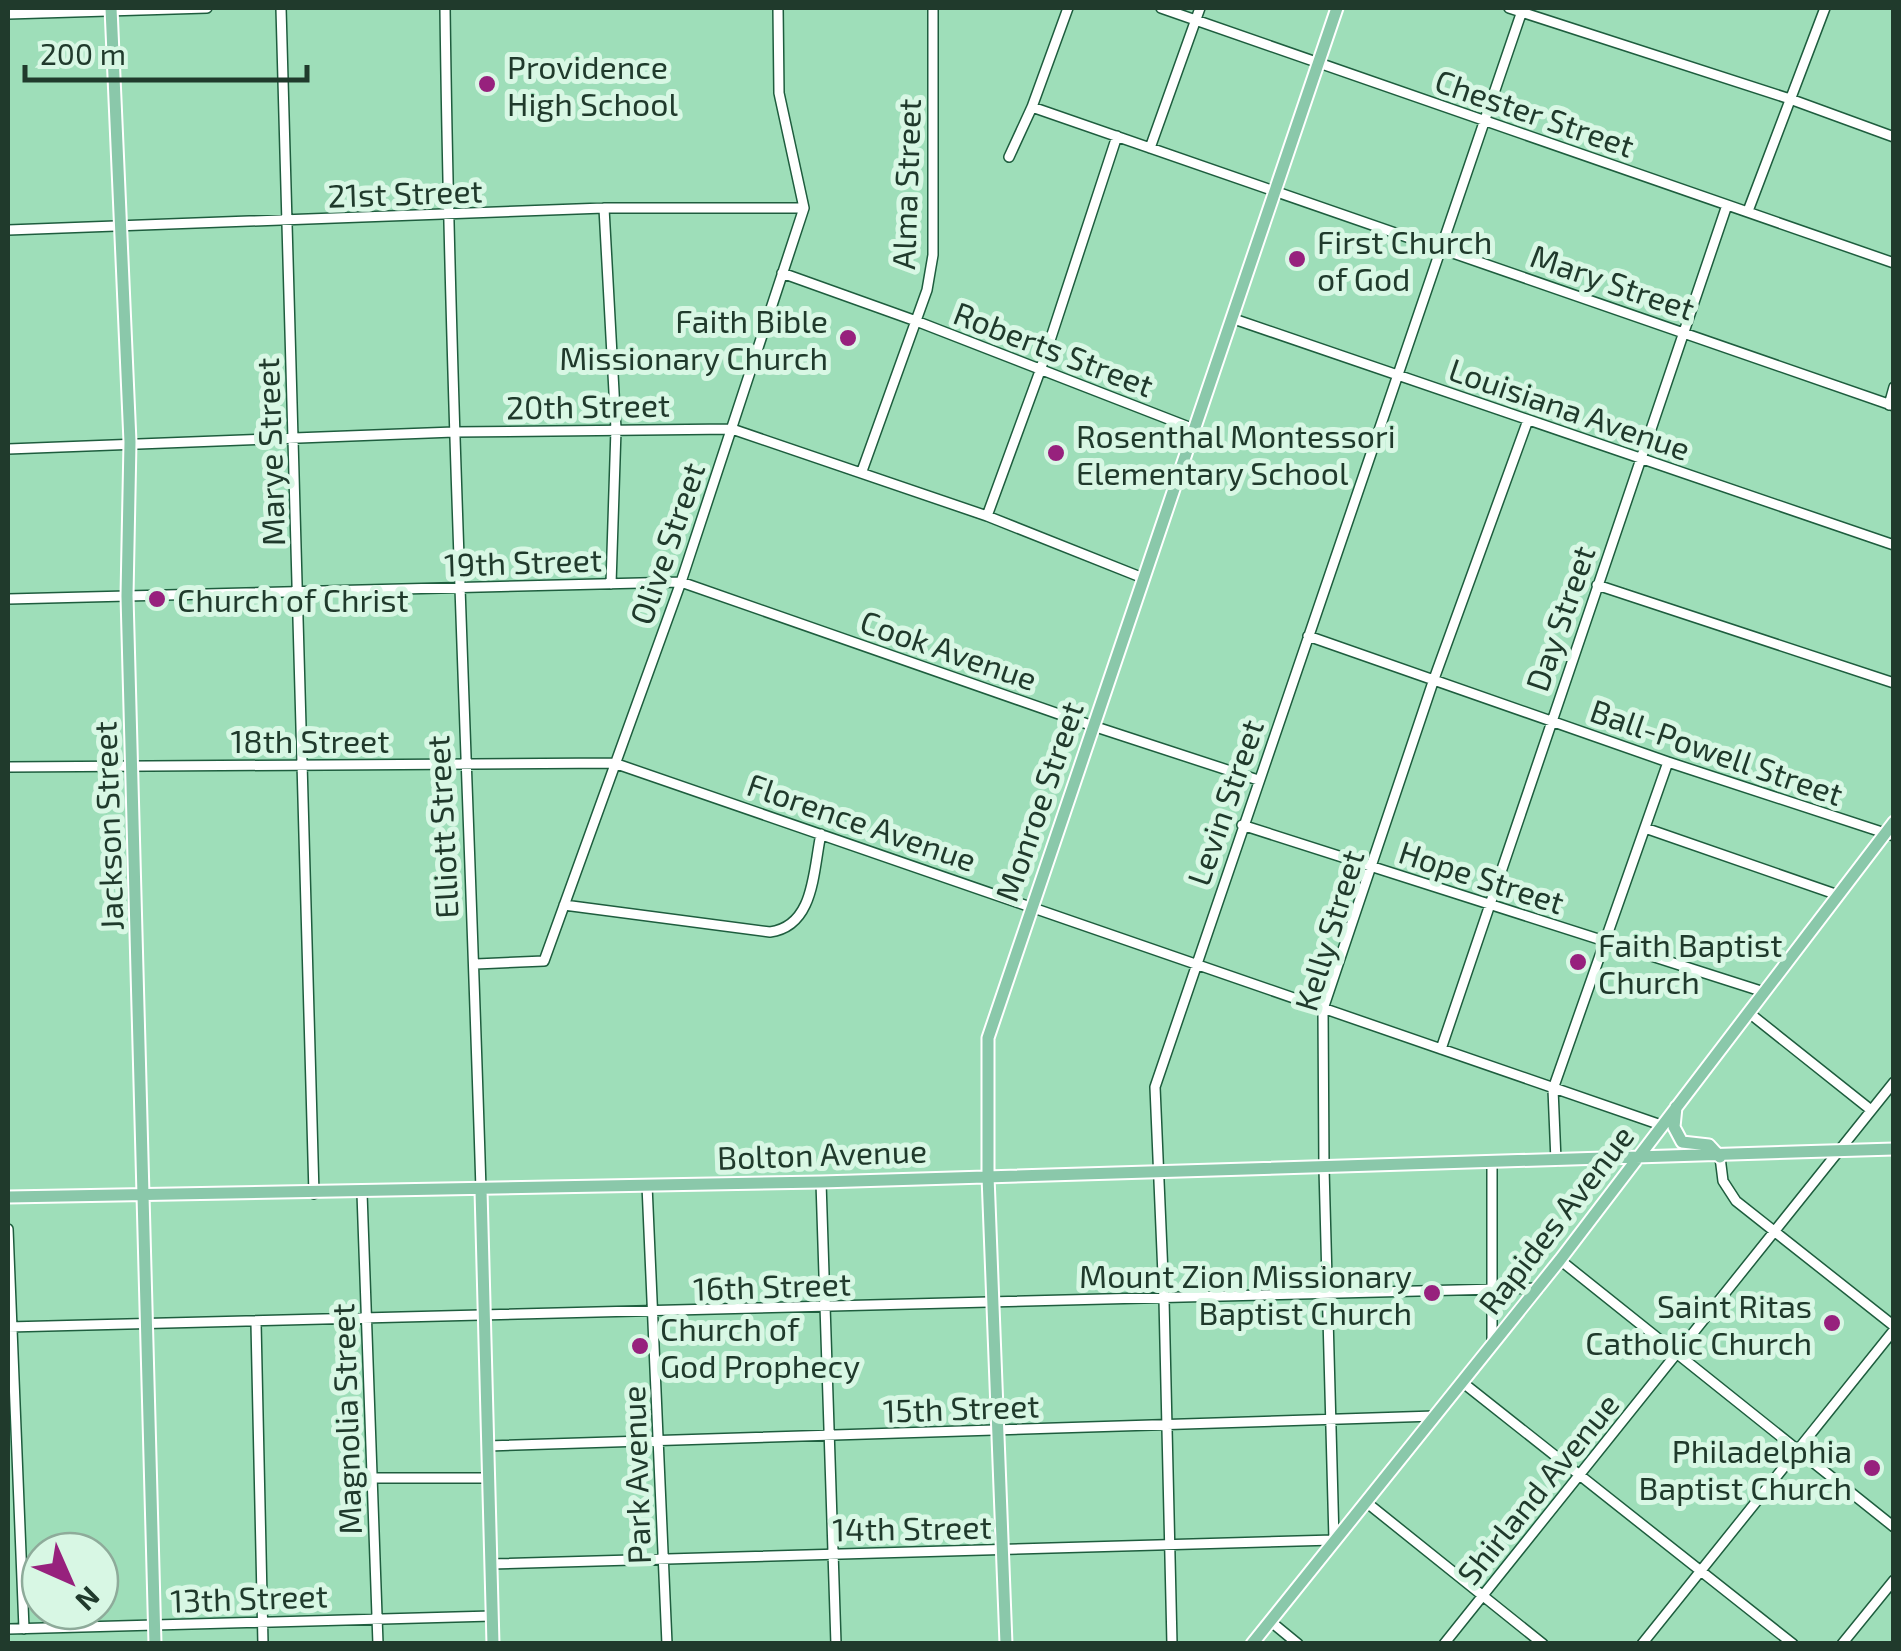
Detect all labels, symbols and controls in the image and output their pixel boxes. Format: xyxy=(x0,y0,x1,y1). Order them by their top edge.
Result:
scale bar xyxy=(25,20,308,82)
text: 200 m xyxy=(40,35,126,71)
place label: Providence High School xyxy=(507,47,678,122)
street label: Chester Street xyxy=(1431,60,1639,164)
marker: Providence High School xyxy=(476,73,498,95)
street label: Alma Street xyxy=(883,98,927,270)
street label: 21st Street xyxy=(327,170,483,214)
place label: First Church of God xyxy=(1317,222,1492,297)
street label: Mary Street xyxy=(1526,235,1700,327)
marker: First Church of God xyxy=(1286,248,1308,270)
street label: Roberts Street xyxy=(949,293,1159,403)
place label: Faith Bible Missionary Church xyxy=(559,301,828,376)
marker: Faith Bible Missionary Church xyxy=(837,327,859,349)
street label: Louisiana Avenue xyxy=(1445,349,1695,467)
street label: Marye Street xyxy=(247,357,291,547)
street label: 20th Street xyxy=(506,385,670,425)
place label: Rosenthal Montessori Elementary School xyxy=(1076,416,1396,491)
marker: Rosenthal Montessori Elementary School xyxy=(1045,442,1067,464)
street label: Olive Street xyxy=(621,457,711,629)
street label: 19th Street xyxy=(443,539,603,583)
street label: Day Street xyxy=(1516,540,1602,696)
place label: Church of Christ xyxy=(177,580,409,618)
marker: Church of Christ xyxy=(146,588,168,610)
street label: Cook Avenue xyxy=(856,601,1042,697)
street label: Ball-Powell Street xyxy=(1586,690,1848,812)
street label: Monroe Street xyxy=(986,696,1090,906)
street label: Levin Street xyxy=(1178,714,1270,890)
street label: Jackson Street xyxy=(84,721,130,931)
street label: 18th Street xyxy=(230,721,390,759)
street label: Elliott Street xyxy=(417,734,465,920)
street label: Florence Avenue xyxy=(743,764,981,878)
street label: Hope Street xyxy=(1395,831,1569,921)
street label: Kelly Street xyxy=(1286,845,1370,1015)
place label: Faith Baptist Church xyxy=(1598,925,1782,1000)
marker: Faith Baptist Church xyxy=(1567,951,1589,973)
street label: Rapides Avenue xyxy=(1469,1117,1641,1321)
street label: Bolton Avenue xyxy=(716,1130,928,1176)
place label: Mount Zion Missionary Baptist Church xyxy=(1079,1256,1412,1331)
street label: 16th Street xyxy=(692,1263,852,1307)
marker: Mount Zion Missionary Baptist Church xyxy=(1421,1282,1443,1304)
place label: Saint Ritas Catholic Church xyxy=(1585,1286,1812,1361)
street label: Magnolia Street xyxy=(322,1303,368,1535)
place label: Church of God Prophecy xyxy=(660,1309,860,1384)
marker: Saint Ritas Catholic Church xyxy=(1821,1312,1843,1334)
marker: Church of God Prophecy xyxy=(629,1335,651,1357)
street label: Park Avenue xyxy=(613,1385,657,1565)
street label: 15th Street xyxy=(882,1385,1040,1429)
street label: Shirland Avenue xyxy=(1448,1385,1626,1591)
place label: Philadelphia Baptist Church xyxy=(1639,1431,1852,1506)
marker: Philadelphia Baptist Church xyxy=(1861,1457,1883,1479)
street label: 14th Street xyxy=(832,1507,992,1547)
north arrow xyxy=(20,1531,120,1631)
street label: 13th Street xyxy=(170,1575,328,1619)
text: N xyxy=(69,1580,108,1619)

